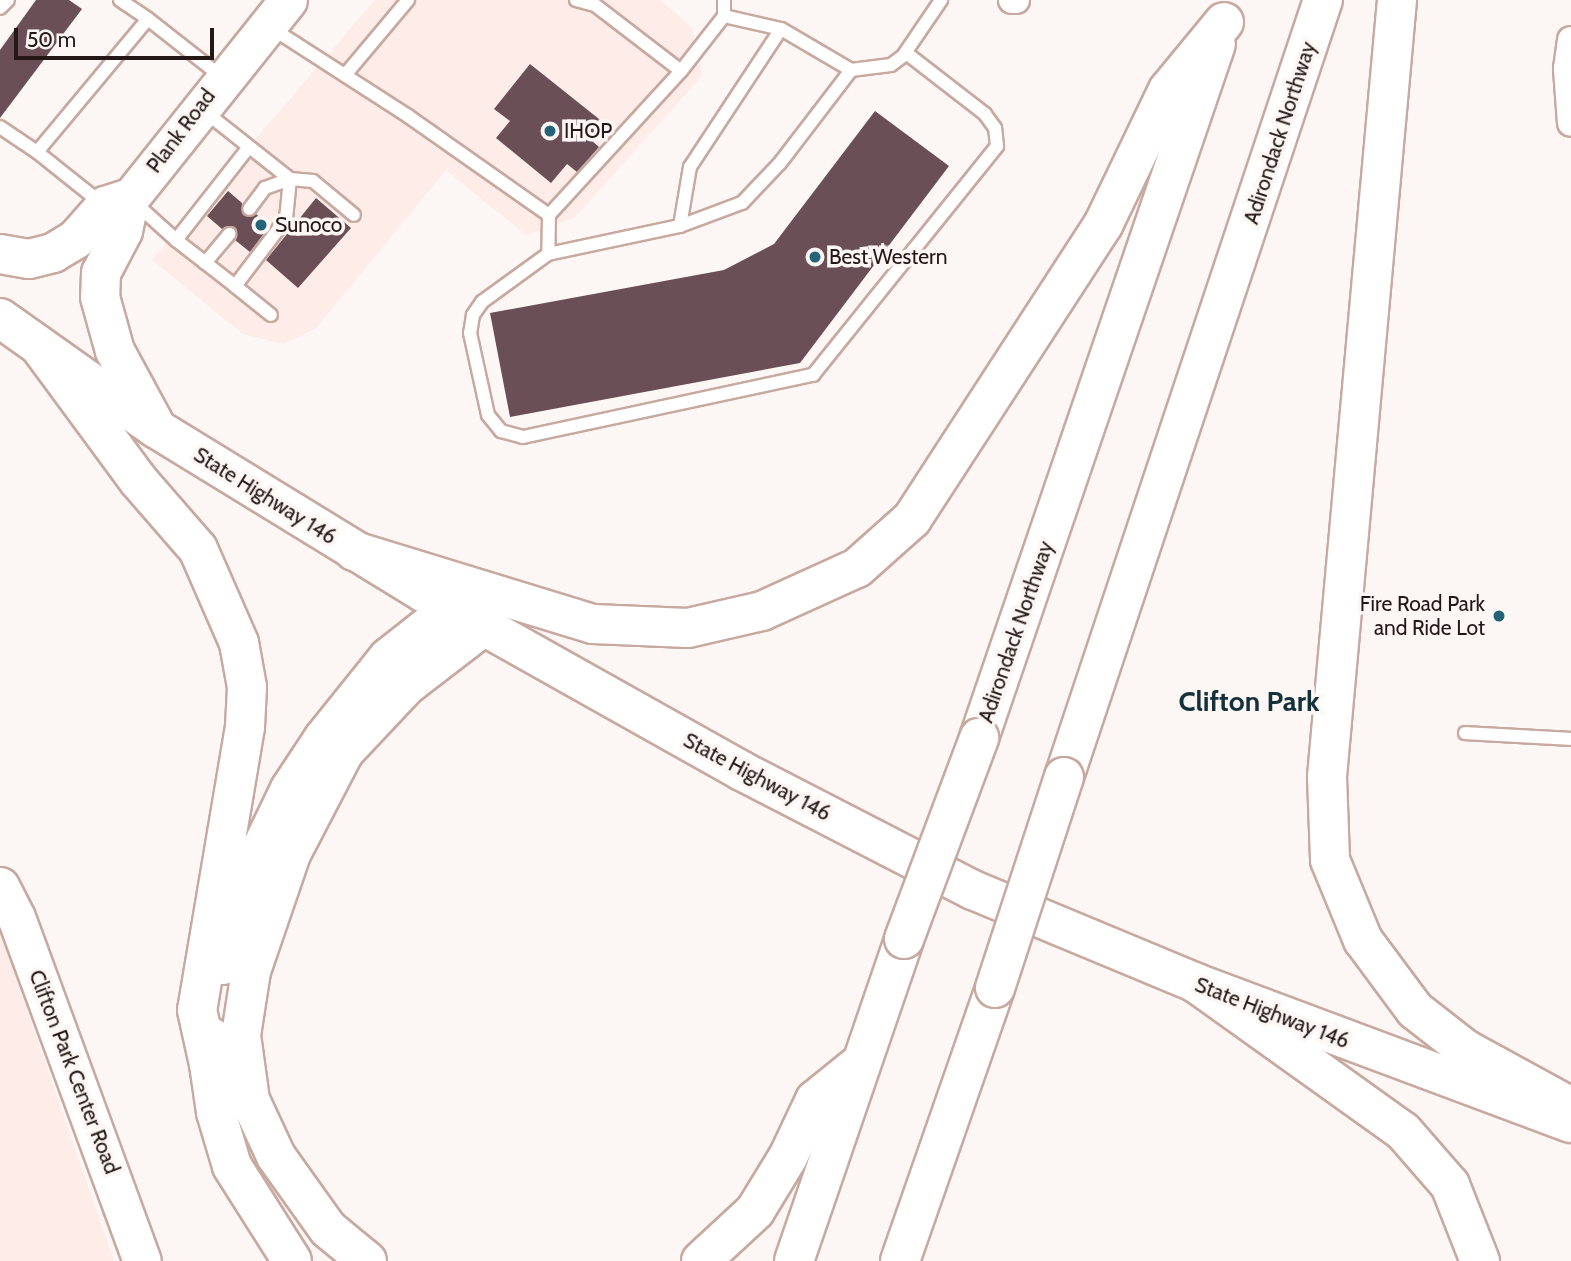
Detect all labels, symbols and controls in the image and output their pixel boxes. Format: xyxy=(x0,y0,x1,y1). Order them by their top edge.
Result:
scale bar xyxy=(18,14,217,58)
text: 50 m xyxy=(27,27,76,52)
street label: Adirondack Northway xyxy=(1239,39,1321,227)
street label: Plank Road xyxy=(141,84,221,178)
place label: IHOP xyxy=(564,118,612,144)
marker: IHOP xyxy=(542,123,558,139)
place label: Sunoco xyxy=(275,212,342,238)
marker: Sunoco xyxy=(253,217,269,233)
place label: Best Western xyxy=(829,244,947,270)
marker: Best Western xyxy=(807,249,823,265)
street label: State Highway 146 xyxy=(189,442,341,550)
street label: Adirondack Northway xyxy=(973,538,1059,726)
place label: Fire Road Park and Ride Lot xyxy=(1360,591,1485,641)
marker: Fire Road Park and Ride Lot xyxy=(1491,608,1507,624)
district label: Clifton Park xyxy=(1178,684,1320,718)
street label: State Highway 146 xyxy=(679,728,835,826)
street label: Clifton Park Center Road xyxy=(23,966,125,1178)
street label: State Highway 146 xyxy=(1191,972,1353,1054)

